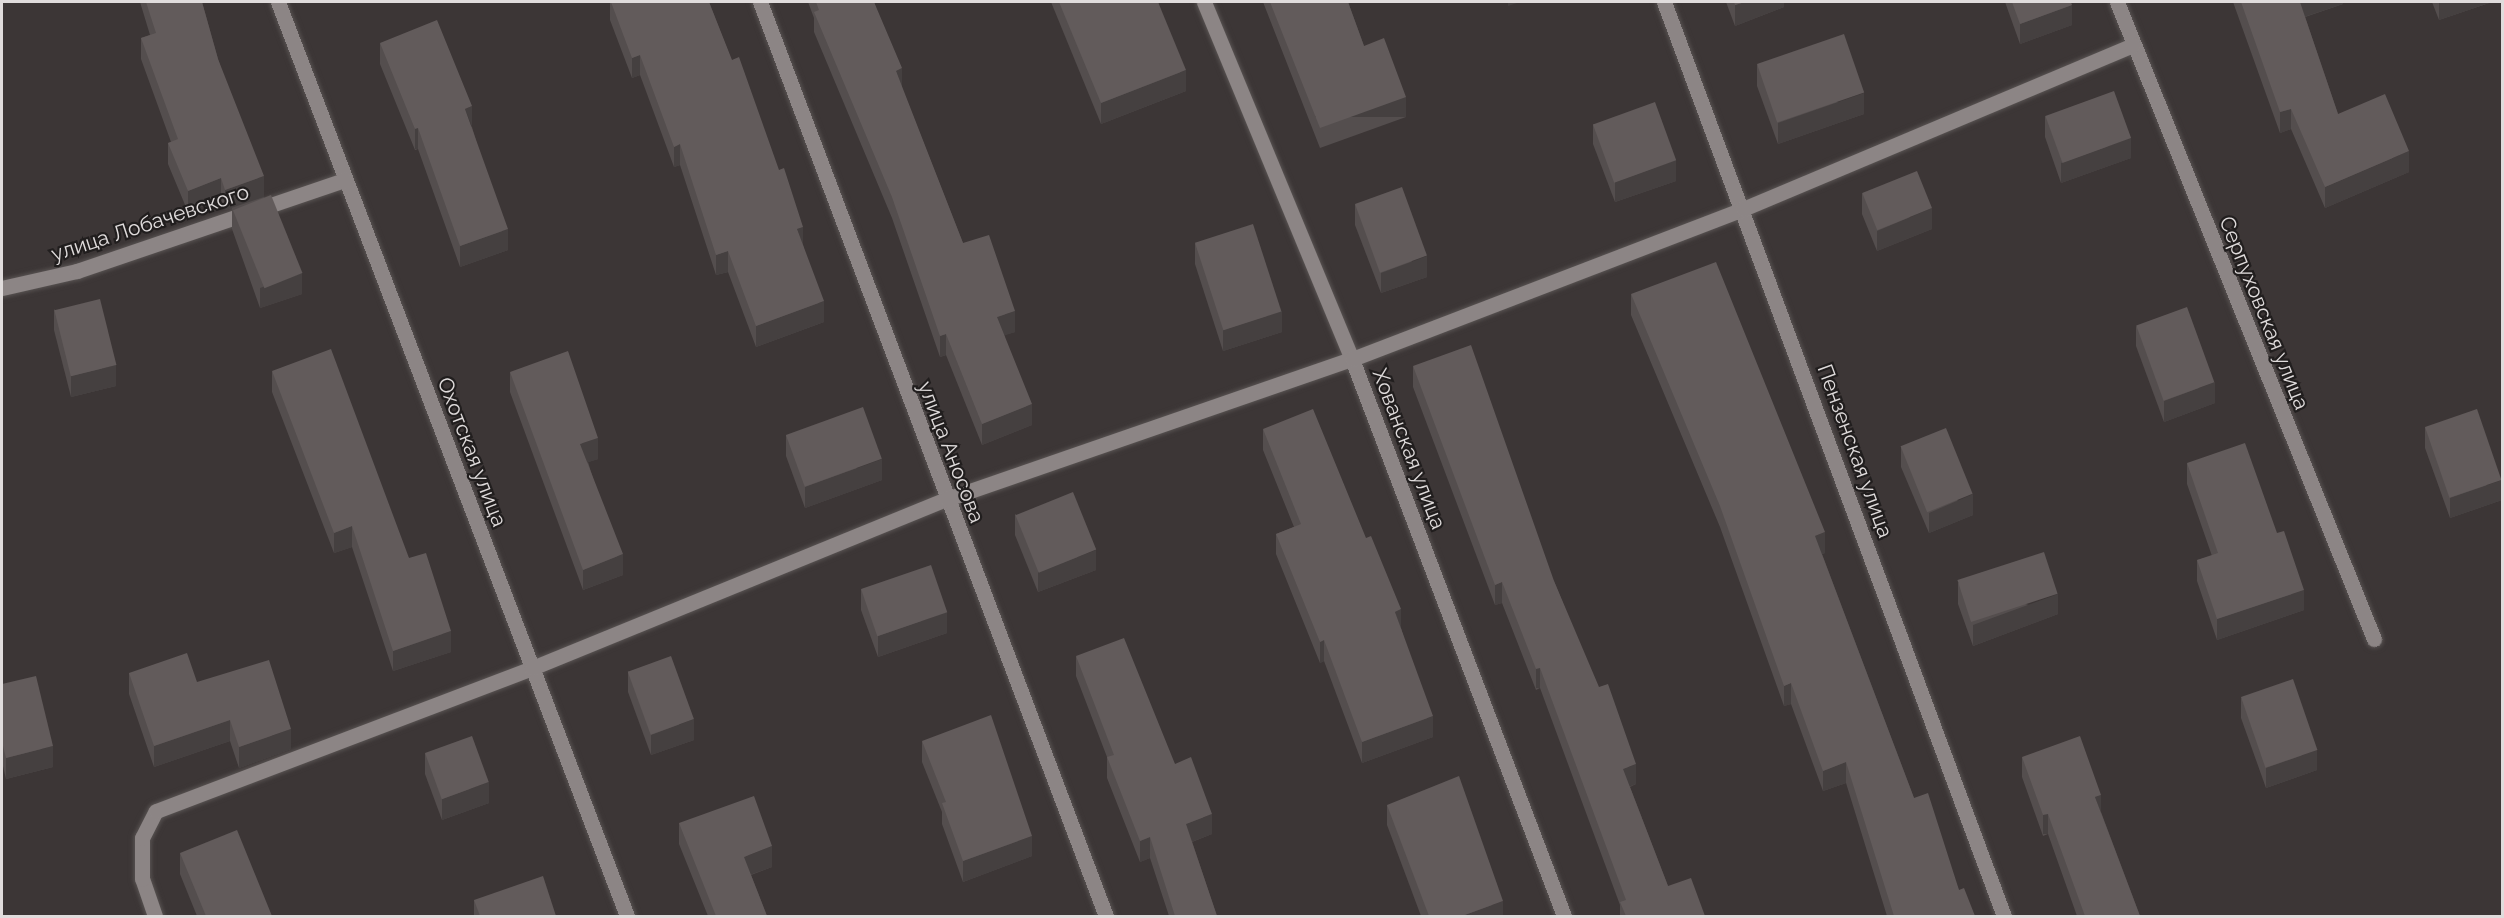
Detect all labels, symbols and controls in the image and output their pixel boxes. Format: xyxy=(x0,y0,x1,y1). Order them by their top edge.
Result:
street label: улица Лобачевского xyxy=(48,179,252,267)
street label: Серпуховская улица xyxy=(2214,212,2314,414)
street label: Пензенская улица xyxy=(1812,361,1898,541)
street label: Хованская улица xyxy=(1367,365,1451,533)
street label: Охотская улица xyxy=(432,374,512,530)
street label: улица Аносова xyxy=(912,377,990,527)

